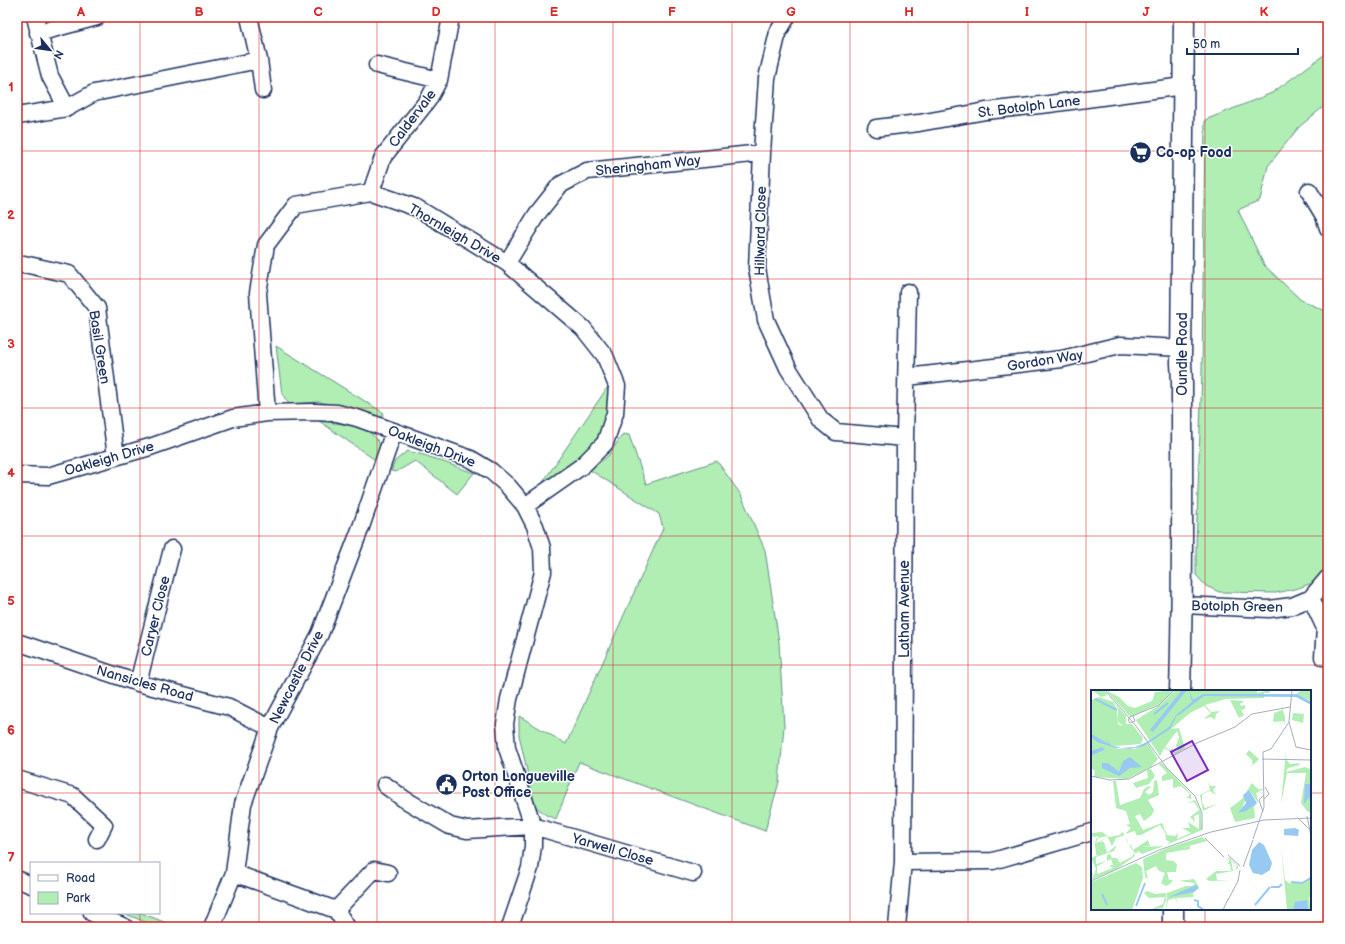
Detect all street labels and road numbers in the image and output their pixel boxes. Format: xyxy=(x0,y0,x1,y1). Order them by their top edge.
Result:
street label: Caldervale xyxy=(385,86,440,151)
street label: St. Botolph Lane xyxy=(977,92,1081,121)
street label: Sheringham Way xyxy=(595,151,702,179)
street label: Hillward Close xyxy=(751,186,770,276)
street label: Thornleigh Drive xyxy=(406,200,504,267)
street label: Basil Green xyxy=(85,309,114,385)
street label: Oundle Road xyxy=(1174,312,1191,396)
street label: Gordon Way xyxy=(1006,346,1085,375)
street label: Oakleigh Drive xyxy=(386,422,478,471)
street label: Oakleigh Drive xyxy=(62,438,156,479)
street label: Latham Avenue xyxy=(896,560,913,658)
street label: Caryer Close xyxy=(137,574,174,658)
street label: Botolph Green xyxy=(1191,597,1283,616)
street label: Newcastle Drive xyxy=(266,628,327,727)
street label: Nansicles Road xyxy=(95,662,195,705)
street label: Yarwell Close xyxy=(569,829,655,869)

